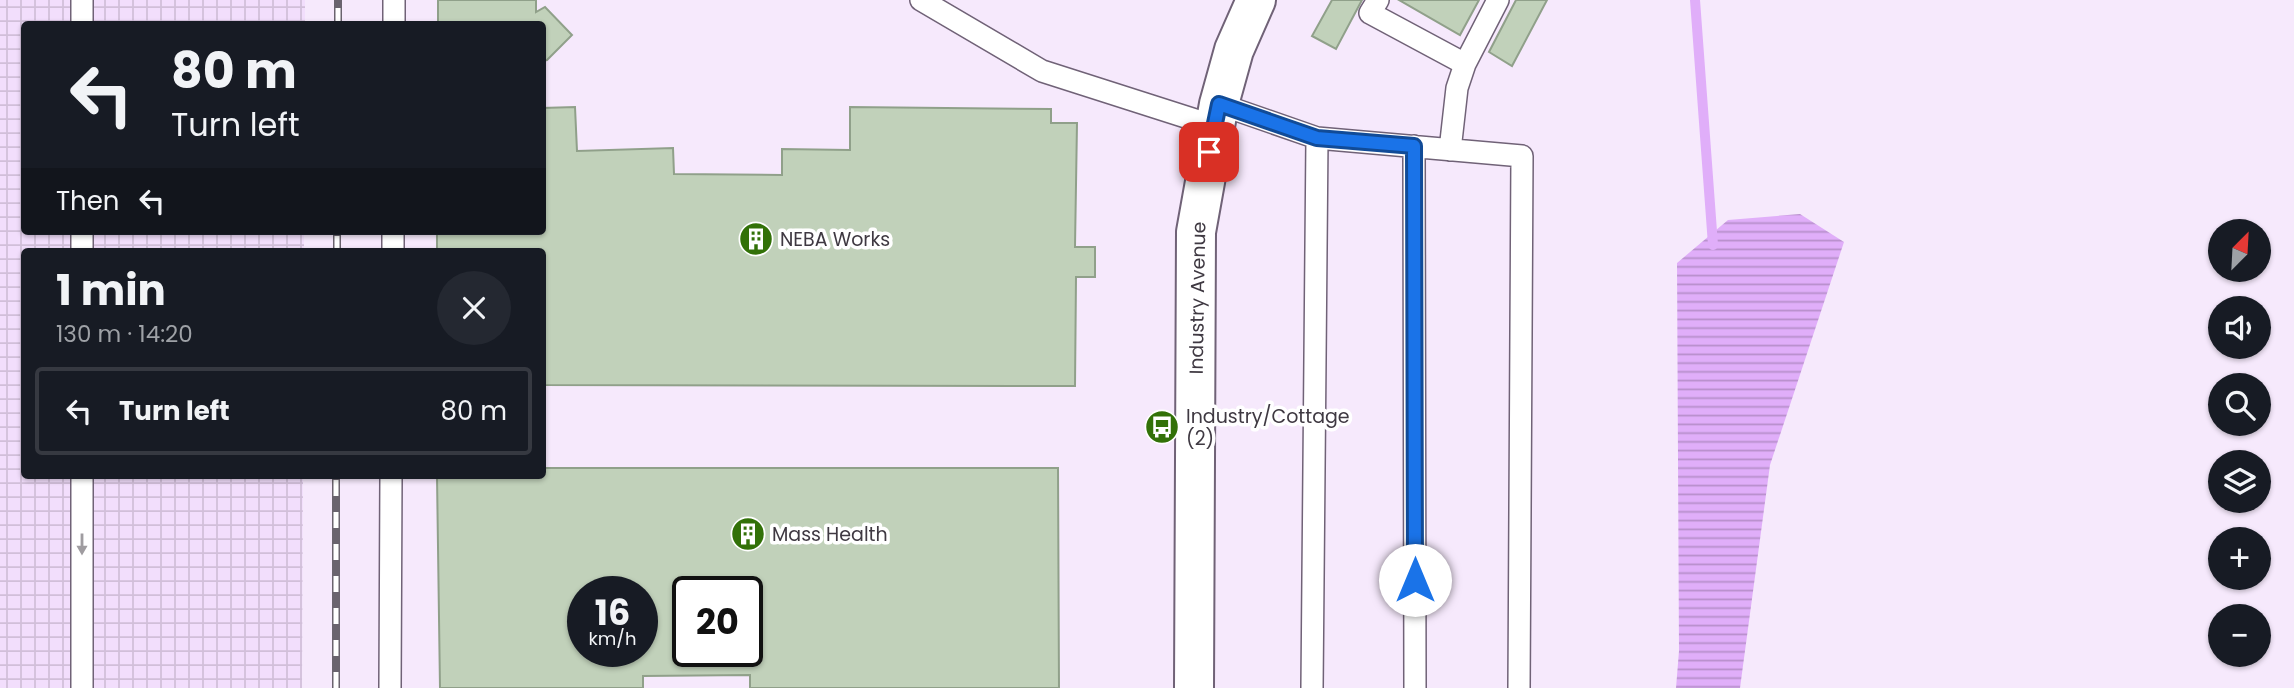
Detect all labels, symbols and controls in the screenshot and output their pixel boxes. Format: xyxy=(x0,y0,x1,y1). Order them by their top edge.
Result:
text: 80 m xyxy=(171,37,297,105)
icon: left xyxy=(56,49,147,140)
text: Turn left xyxy=(171,102,300,147)
pin xyxy=(1179,122,1239,182)
icon: arrive xyxy=(1190,133,1228,171)
icon: left xyxy=(133,182,171,220)
text: Then xyxy=(56,183,119,219)
north arrow xyxy=(2208,219,2272,282)
map controls xyxy=(2208,219,2271,667)
building icon: NEBA Works xyxy=(737,220,775,258)
street label: Industry Avenue xyxy=(1183,221,1212,375)
place label: NEBA Works xyxy=(780,226,890,253)
text: 1 min xyxy=(56,261,166,320)
button: close xyxy=(437,271,511,345)
button: sound xyxy=(2208,296,2271,359)
text: 130 m · 14:20 xyxy=(56,318,193,350)
button: search xyxy=(2208,373,2271,436)
icon: left xyxy=(60,392,98,430)
text: Turn left xyxy=(119,393,230,429)
text: 80 m xyxy=(441,393,507,429)
place label: Industry/Cottage (2) xyxy=(1186,403,1350,452)
bus stop icon: Industry/Cottage (2) xyxy=(1143,408,1181,446)
button: layers xyxy=(2208,450,2271,513)
building icon: Mass Health xyxy=(729,515,767,553)
place label: Mass Health xyxy=(772,521,888,548)
button: + xyxy=(2208,527,2271,590)
one-way arrow xyxy=(76,533,88,555)
position arrow xyxy=(1378,543,1452,617)
speed limit sign: 20 xyxy=(672,576,763,667)
text: 16 xyxy=(595,588,630,637)
button: − xyxy=(2208,604,2271,667)
text: km/h xyxy=(589,626,636,651)

